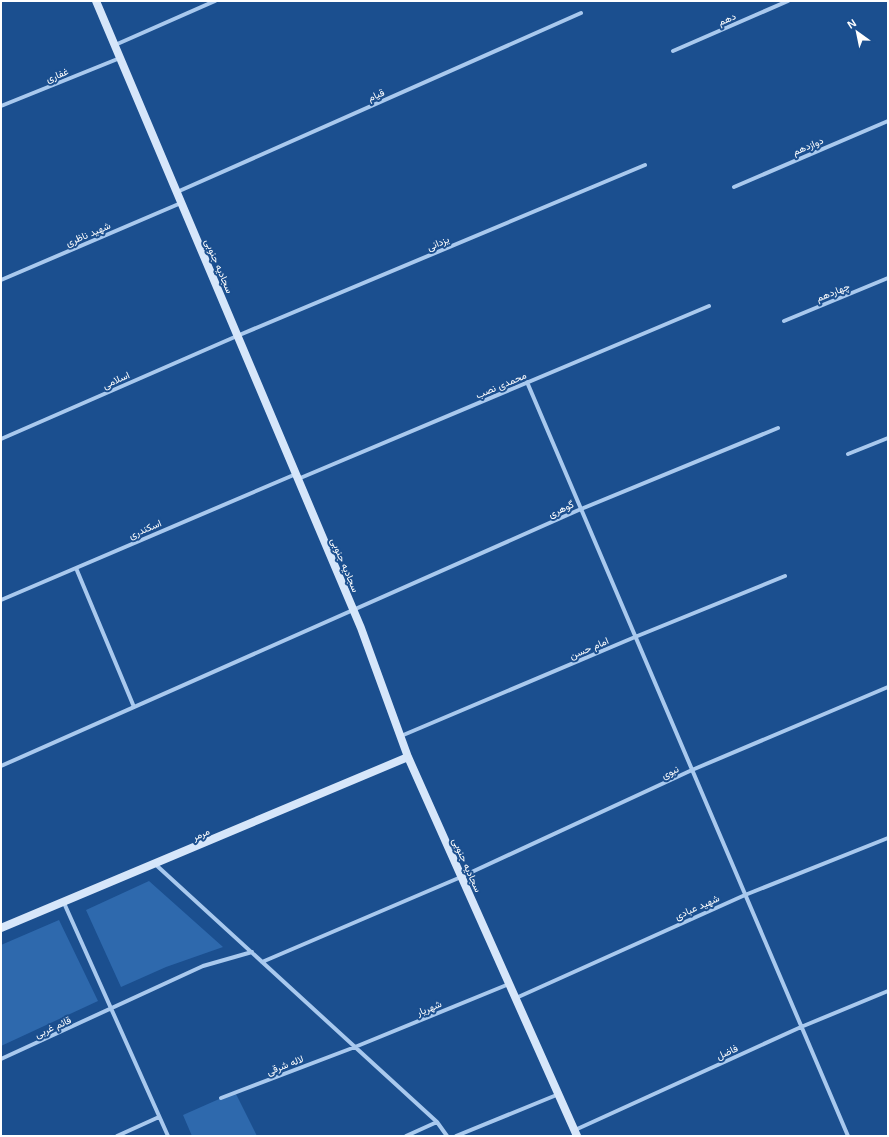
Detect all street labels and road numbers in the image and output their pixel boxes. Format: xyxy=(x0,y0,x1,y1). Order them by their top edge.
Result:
street label: دهم xyxy=(717,10,738,29)
street label: غفاری xyxy=(44,66,70,85)
street label: قیام xyxy=(366,86,387,104)
street label: دوازدهم xyxy=(791,135,826,158)
street label: شهید ناظری xyxy=(64,220,112,249)
street label: یزدانی xyxy=(425,233,451,253)
street label: سجادیه جنوبی xyxy=(202,237,235,295)
street label: چهاردهم xyxy=(815,280,852,306)
street label: اسلامی xyxy=(101,369,132,392)
street label: محمدی نصب xyxy=(474,369,528,401)
street label: گوهری xyxy=(547,498,576,520)
street label: اسکندری xyxy=(127,517,163,542)
street label: سجادیه جنوبی xyxy=(328,536,361,594)
street label: امام حسن xyxy=(568,635,611,662)
street label: نبوی xyxy=(660,763,681,782)
street label: مرمر xyxy=(190,825,212,844)
street label: سجادیه جنوبی xyxy=(449,836,484,894)
street label: شهید عبادی xyxy=(673,892,722,923)
street label: شهریار xyxy=(414,998,444,1019)
street label: قائم غربی xyxy=(33,1014,74,1041)
street label: فاضل xyxy=(715,1042,740,1062)
street label: لاله شرقی xyxy=(265,1053,305,1078)

